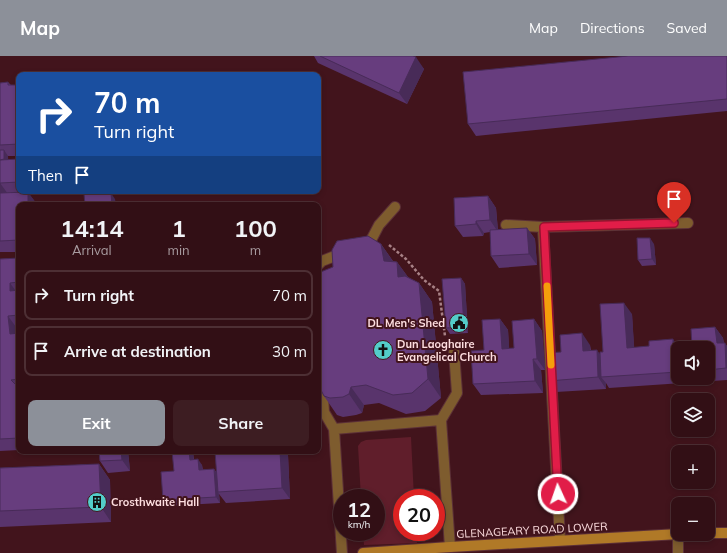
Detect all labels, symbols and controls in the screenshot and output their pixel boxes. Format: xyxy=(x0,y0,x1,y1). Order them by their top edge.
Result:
text: Map xyxy=(20,16,60,40)
text: Map xyxy=(529,19,558,37)
text: Directions xyxy=(580,19,645,37)
text: Saved xyxy=(667,19,707,37)
text: 70 m xyxy=(94,85,160,120)
icon: right xyxy=(28,88,80,140)
text: Turn right xyxy=(94,120,174,143)
icon: arrive xyxy=(71,164,93,186)
text: Then xyxy=(28,166,63,185)
pin xyxy=(657,182,691,223)
icon: arrive xyxy=(663,188,685,210)
text: 14:14 xyxy=(60,213,124,243)
text: 1 xyxy=(171,213,186,243)
text: 100 xyxy=(234,213,277,243)
text: Arrival xyxy=(72,242,112,258)
text: min xyxy=(168,242,190,258)
text: m xyxy=(250,242,261,258)
icon: right xyxy=(30,284,52,306)
text: Turn right xyxy=(64,286,134,305)
text: 70 m xyxy=(272,286,307,305)
public building icon: DL Men's Shed xyxy=(448,312,470,334)
place label: DL Men's Shed xyxy=(367,316,445,330)
place label: Dun Laoghaire Evangelical Church xyxy=(397,337,497,364)
church icon: Dun Laoghaire Evangelical Church xyxy=(372,339,394,361)
icon: arrive xyxy=(30,340,52,362)
map controls xyxy=(671,341,715,541)
button: sound xyxy=(671,341,715,385)
text: Arrive at destination xyxy=(64,342,211,361)
text: 30 m xyxy=(272,342,307,361)
button: layers xyxy=(671,393,715,437)
button: Exit xyxy=(28,400,165,446)
button: Share xyxy=(173,400,309,446)
button: + xyxy=(671,445,715,489)
position arrow xyxy=(537,473,579,515)
speed limit sign: 20 xyxy=(393,489,445,541)
building icon: Crosthwaite Hall xyxy=(86,491,108,513)
place label: Crosthwaite Hall xyxy=(111,495,199,509)
text: 12 xyxy=(347,497,371,522)
button: − xyxy=(671,497,715,541)
text: km/h xyxy=(348,518,370,531)
street label: GLENAGEARY ROAD LOWER xyxy=(456,519,608,541)

